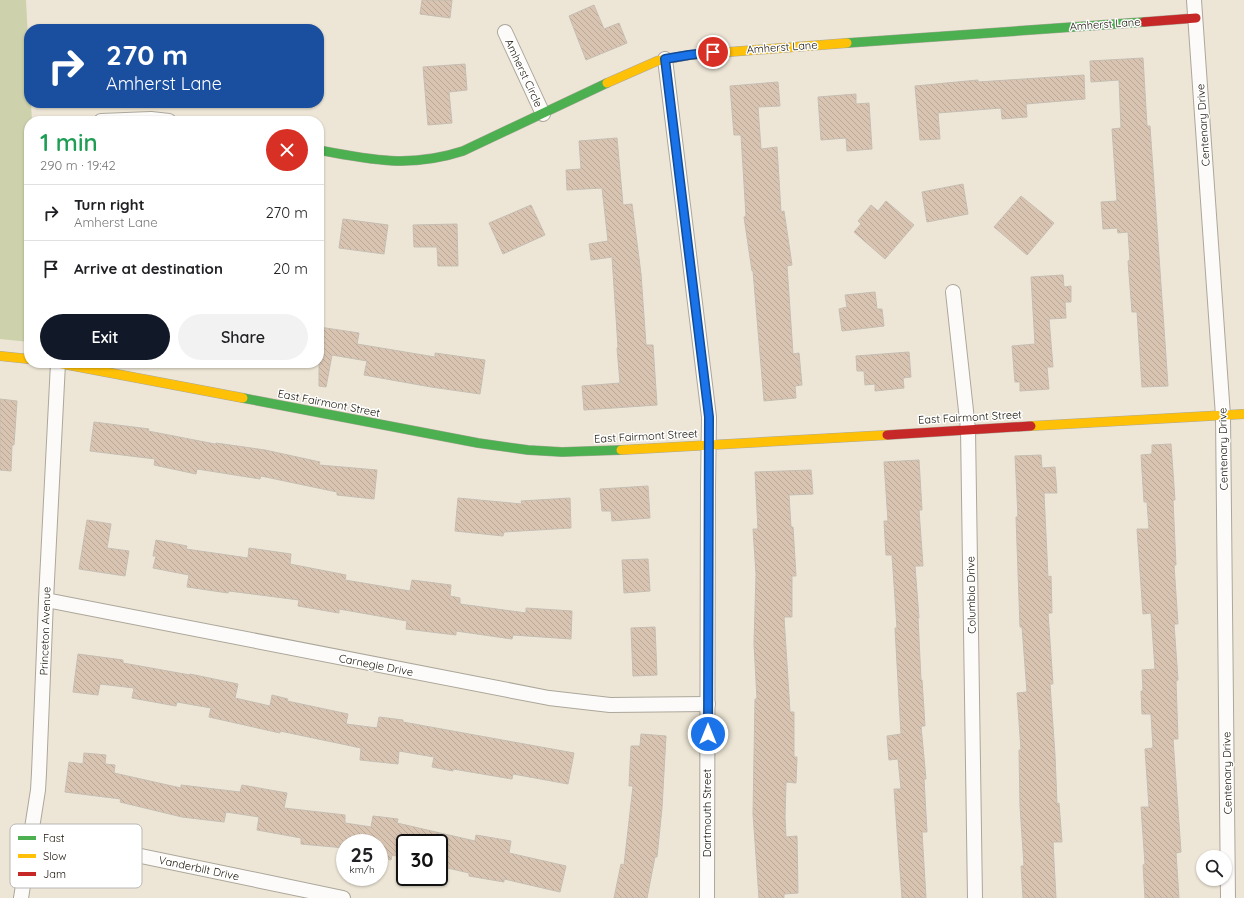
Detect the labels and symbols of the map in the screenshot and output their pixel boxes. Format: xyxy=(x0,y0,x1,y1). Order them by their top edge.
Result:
street label: Amherst Lane xyxy=(1069,15,1141,33)
pin xyxy=(696,35,730,69)
street label: Amherst Circle xyxy=(502,37,546,109)
street label: Amherst Lane xyxy=(746,38,818,56)
street label: Centenary Drive xyxy=(1193,83,1213,167)
street label: East Fairmont Street xyxy=(277,386,382,420)
street label: East Fairmont Street xyxy=(918,407,1023,427)
street label: Centenary Drive xyxy=(1215,408,1231,490)
street label: East Fairmont Street xyxy=(594,426,699,446)
street label: Columbia Drive xyxy=(963,556,979,634)
street label: Princeton Avenue xyxy=(36,586,54,676)
street label: Carnegie Drive xyxy=(338,651,414,679)
position arrow xyxy=(687,713,729,755)
street label: Centenary Drive xyxy=(1219,732,1235,814)
street label: Dartmouth Street xyxy=(700,768,714,857)
legend xyxy=(10,824,142,888)
text: Fast xyxy=(43,831,65,845)
speed limit sign: 30 xyxy=(396,834,448,886)
text: Slow xyxy=(43,849,67,863)
street label: Vanderbilt Drive xyxy=(157,853,241,883)
text: Jam xyxy=(43,867,66,881)

